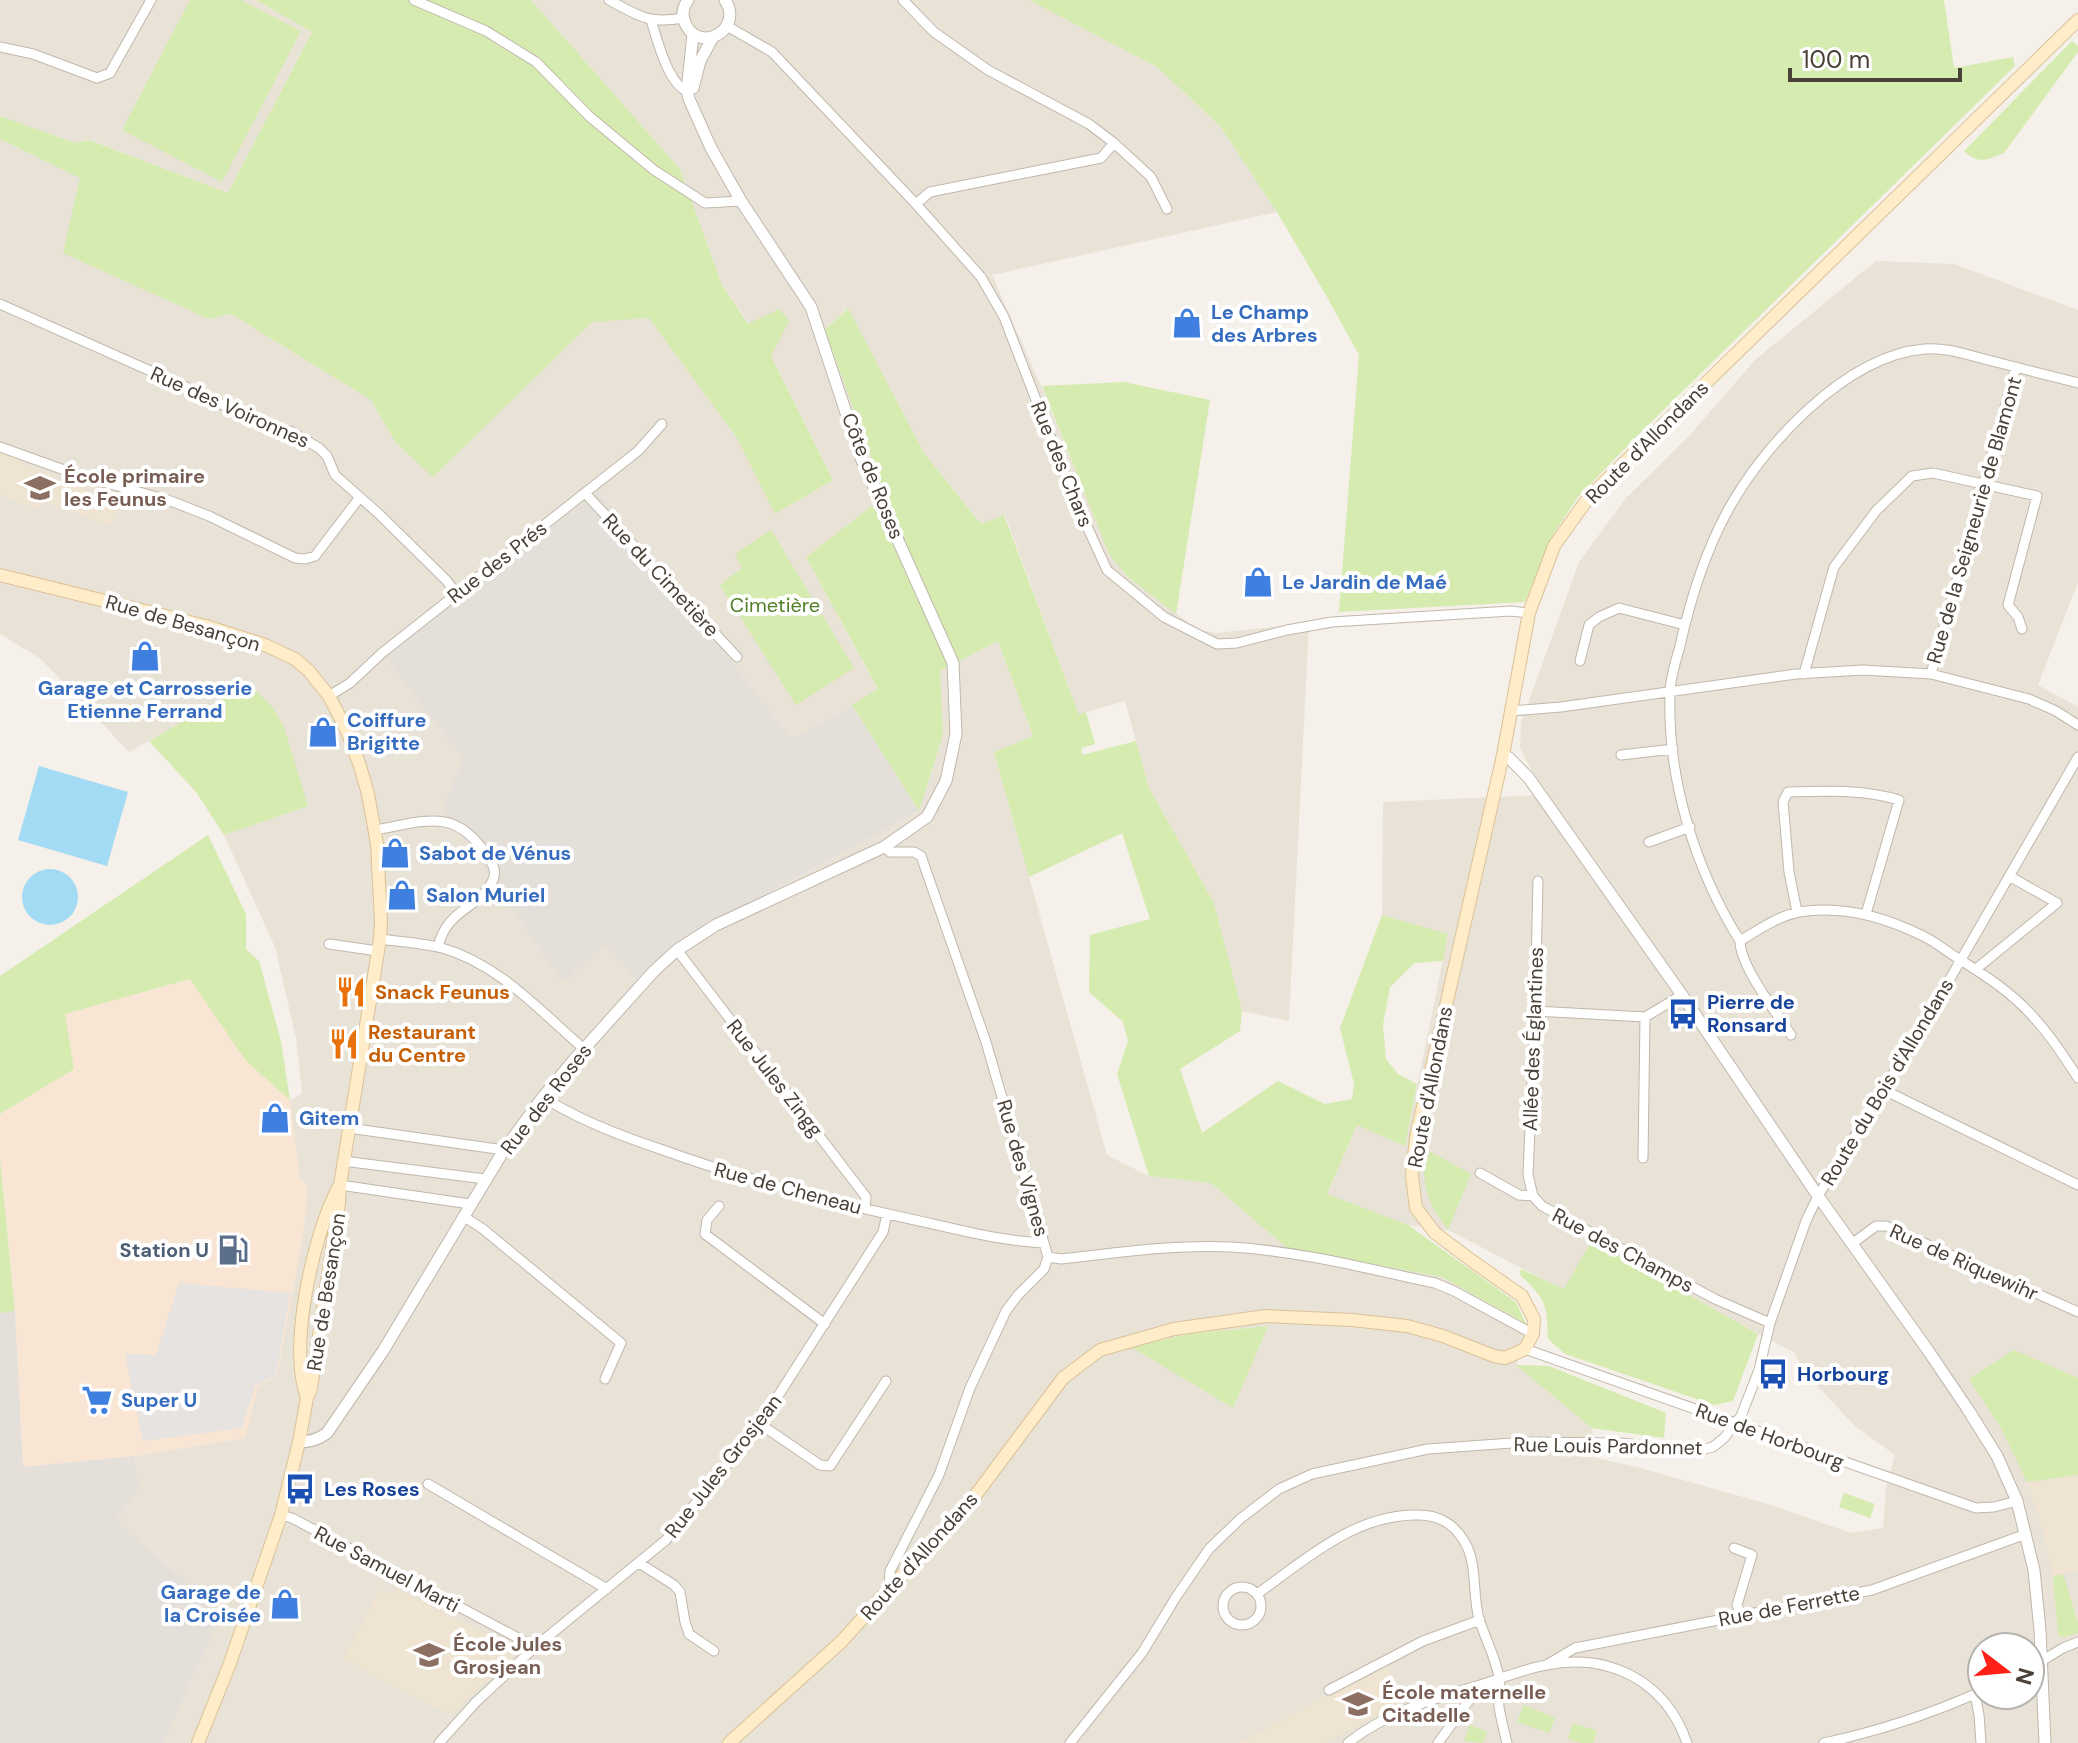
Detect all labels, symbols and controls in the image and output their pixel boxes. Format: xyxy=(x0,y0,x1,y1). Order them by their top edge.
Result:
scale bar xyxy=(1790,32,1960,82)
text: 100 m xyxy=(1802,44,1870,75)
place label: Le Champ des Arbres xyxy=(1211,299,1318,348)
shop icon: Le Champ des Arbres xyxy=(1170,306,1204,340)
street label: Rue des Voironnes xyxy=(146,360,314,454)
street label: Rue de la Seigneurie de Blamont xyxy=(1920,373,2028,667)
street label: Route d'Allondans xyxy=(1580,375,1714,509)
street label: Rue des Chars xyxy=(1025,397,1099,531)
street label: Côte de Roses xyxy=(836,409,910,543)
place label: École primaire les Feunus xyxy=(64,463,205,512)
school or university icon: École primaire les Feunus xyxy=(23,471,57,505)
street label: Rue du Cimetière xyxy=(597,508,725,642)
street label: Rue des Prés xyxy=(442,515,552,609)
shop icon: Le Jardin de Maé xyxy=(1241,565,1275,599)
place label: Le Jardin de Maé xyxy=(1282,569,1447,595)
street label: Rue de Besançon xyxy=(103,588,263,658)
park label: Cimetière xyxy=(730,592,820,618)
shop icon: Garage et Carrosserie Etienne Ferrand xyxy=(128,639,162,673)
place label: Garage et Carrosserie Etienne Ferrand xyxy=(38,675,252,724)
place label: Coiffure Brigitte xyxy=(347,707,427,756)
shop icon: Coiffure Brigitte xyxy=(306,715,340,749)
shop icon: Sabot de Vénus xyxy=(378,836,412,870)
place label: Sabot de Vénus xyxy=(419,840,571,866)
shop icon: Salon Muriel xyxy=(385,878,419,912)
place label: Salon Muriel xyxy=(426,882,545,908)
street label: Allée des Églantines xyxy=(1517,946,1549,1132)
street label: Route du Bois d'Allondans xyxy=(1815,974,1959,1190)
restaurant icon: Snack Feunus xyxy=(334,975,368,1009)
place label: Snack Feunus xyxy=(375,979,510,1005)
place label: Pierre de Ronsard xyxy=(1707,989,1795,1038)
bus stop icon: Pierre de Ronsard xyxy=(1666,997,1700,1031)
street label: Route d'Allondans xyxy=(1402,1004,1458,1170)
street label: Rue Jules Zingg xyxy=(721,1014,829,1142)
place label: Restaurant du Centre xyxy=(368,1019,476,1068)
restaurant icon: Restaurant du Centre xyxy=(327,1027,361,1061)
street label: Rue des Roses xyxy=(495,1038,597,1160)
street label: Rue des Vignes xyxy=(991,1096,1055,1240)
shop icon: Gitem xyxy=(258,1101,292,1135)
place label: Gitem xyxy=(299,1105,359,1131)
street label: Rue de Cheneau xyxy=(711,1156,865,1220)
street label: Rue des Champs xyxy=(1548,1202,1698,1298)
street label: Rue de Besançon xyxy=(301,1211,351,1373)
street label: Rue de Riquewihr xyxy=(1886,1218,2042,1306)
fuel station icon: Station U xyxy=(216,1233,250,1267)
place label: Station U xyxy=(120,1237,209,1263)
bus stop icon: Horbourg xyxy=(1756,1357,1790,1391)
place label: Horbourg xyxy=(1797,1361,1889,1387)
supermarket icon: Super U xyxy=(80,1383,114,1417)
place label: Super U xyxy=(121,1387,197,1413)
street label: Rue Jules Grosjean xyxy=(659,1389,787,1543)
street label: Rue de Horbourg xyxy=(1692,1397,1848,1475)
street label: Rue Louis Pardonnet xyxy=(1513,1431,1703,1461)
bus stop icon: Les Roses xyxy=(283,1472,317,1506)
place label: Les Roses xyxy=(324,1476,420,1502)
street label: Route d'Allondans xyxy=(855,1486,983,1626)
street label: Rue Samuel Marti xyxy=(310,1520,464,1618)
place label: Garage de la Croisée xyxy=(160,1579,261,1628)
street label: Rue de Ferrette xyxy=(1716,1580,1862,1632)
shop icon: Garage de la Croisée xyxy=(268,1587,302,1621)
place label: École Jules Grosjean xyxy=(453,1631,562,1680)
north arrow xyxy=(1966,1631,2046,1711)
school or university icon: École Jules Grosjean xyxy=(412,1638,446,1672)
text: N xyxy=(2009,1665,2041,1688)
place label: École maternelle Citadelle xyxy=(1382,1679,1546,1728)
school or university icon: École maternelle Citadelle xyxy=(1341,1687,1375,1721)

